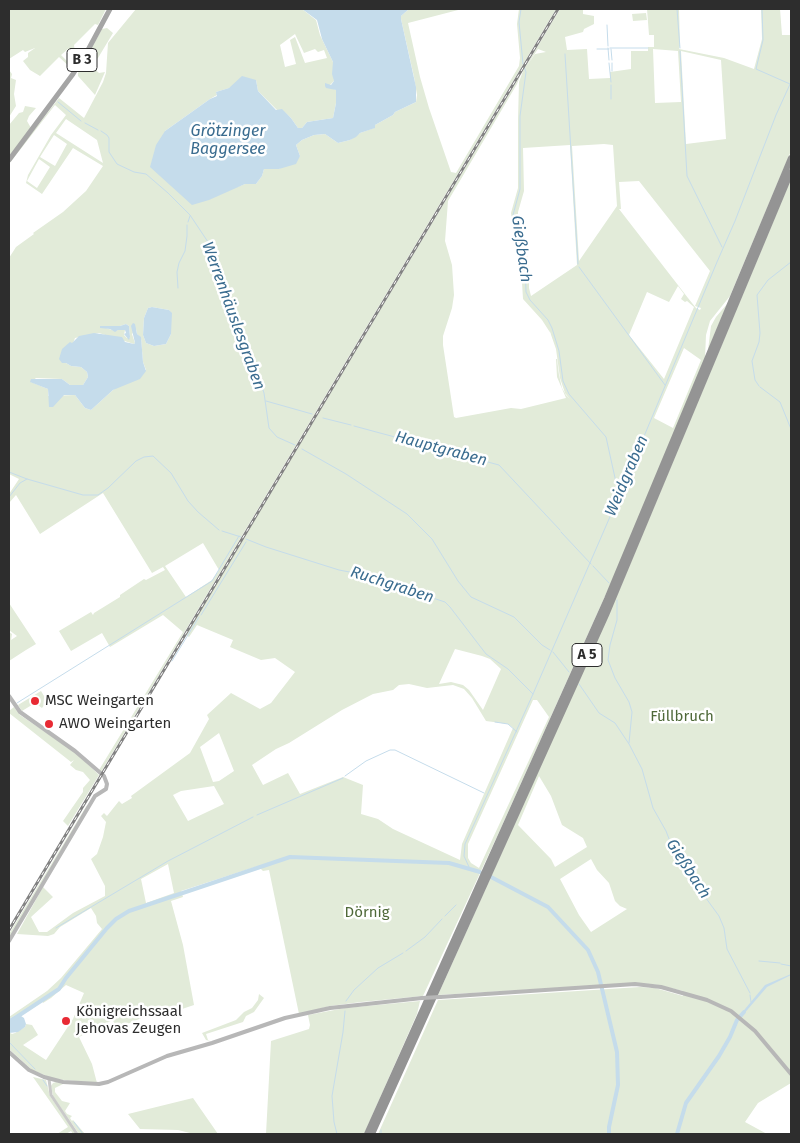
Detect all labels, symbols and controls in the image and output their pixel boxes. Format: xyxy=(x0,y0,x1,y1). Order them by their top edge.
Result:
road number: B 3 xyxy=(67,48,97,72)
water label: Grötzinger Baggersee xyxy=(190,122,266,160)
water label: Gießbach xyxy=(507,214,535,284)
water label: Werrenhäuslesgraben xyxy=(197,239,269,393)
water label: Hauptgraben xyxy=(393,427,489,471)
water label: Weidgraben xyxy=(601,433,653,519)
water label: Ruchgraben xyxy=(348,563,436,607)
road number: A 5 xyxy=(572,644,602,666)
place label: MSC Weingarten xyxy=(45,692,154,710)
marker: MSC Weingarten xyxy=(29,695,41,707)
park label: Füllbruch xyxy=(650,708,714,726)
place label: AWO Weingarten xyxy=(59,715,171,733)
marker: AWO Weingarten xyxy=(43,718,55,730)
water label: Gießbach xyxy=(662,836,714,902)
park label: Dörnig xyxy=(344,904,390,922)
place label: Königreichssaal Jehovas Zeugen xyxy=(76,1003,182,1038)
marker: Königreichssaal Jehovas Zeugen xyxy=(60,1015,72,1027)

